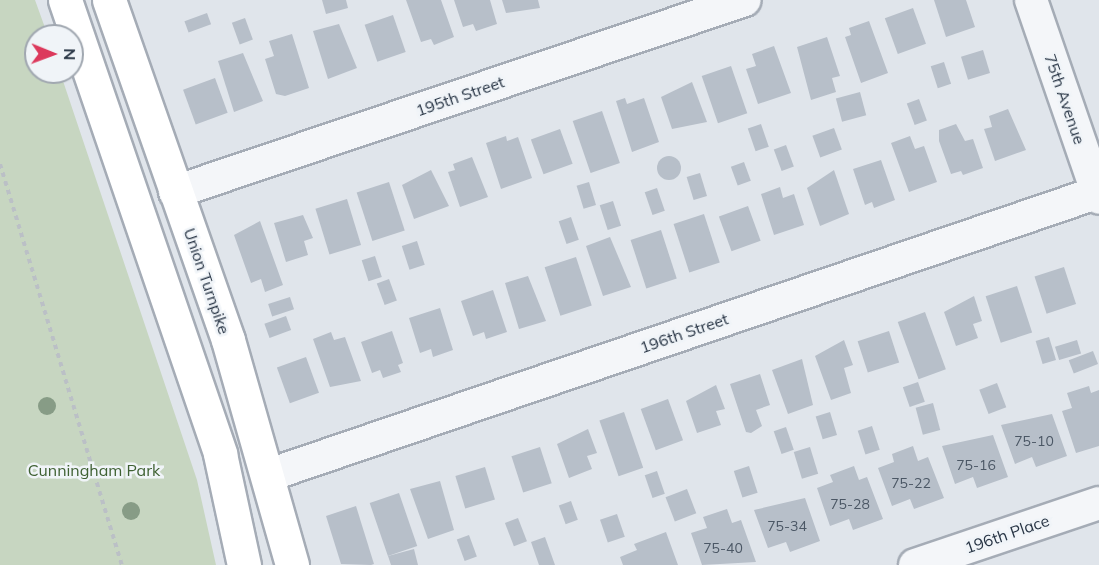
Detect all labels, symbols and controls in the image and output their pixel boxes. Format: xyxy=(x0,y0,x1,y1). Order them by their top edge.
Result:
north arrow xyxy=(24,24,84,84)
text: N xyxy=(60,48,80,60)
street label: 75th Avenue xyxy=(1041,51,1089,147)
street label: 195th Street xyxy=(413,72,507,120)
street label: Union Turnpike xyxy=(180,226,234,336)
street label: 196th Street xyxy=(637,309,731,357)
house number: 75-10 xyxy=(1014,433,1054,449)
house number: 75-16 xyxy=(956,457,996,473)
park label: Cunningham Park xyxy=(28,460,160,480)
house number: 75-22 xyxy=(891,475,931,491)
house number: 75-28 xyxy=(830,496,870,512)
street label: 196th Place xyxy=(962,511,1052,557)
house number: 75-34 xyxy=(767,518,807,534)
house number: 75-40 xyxy=(703,540,743,556)

